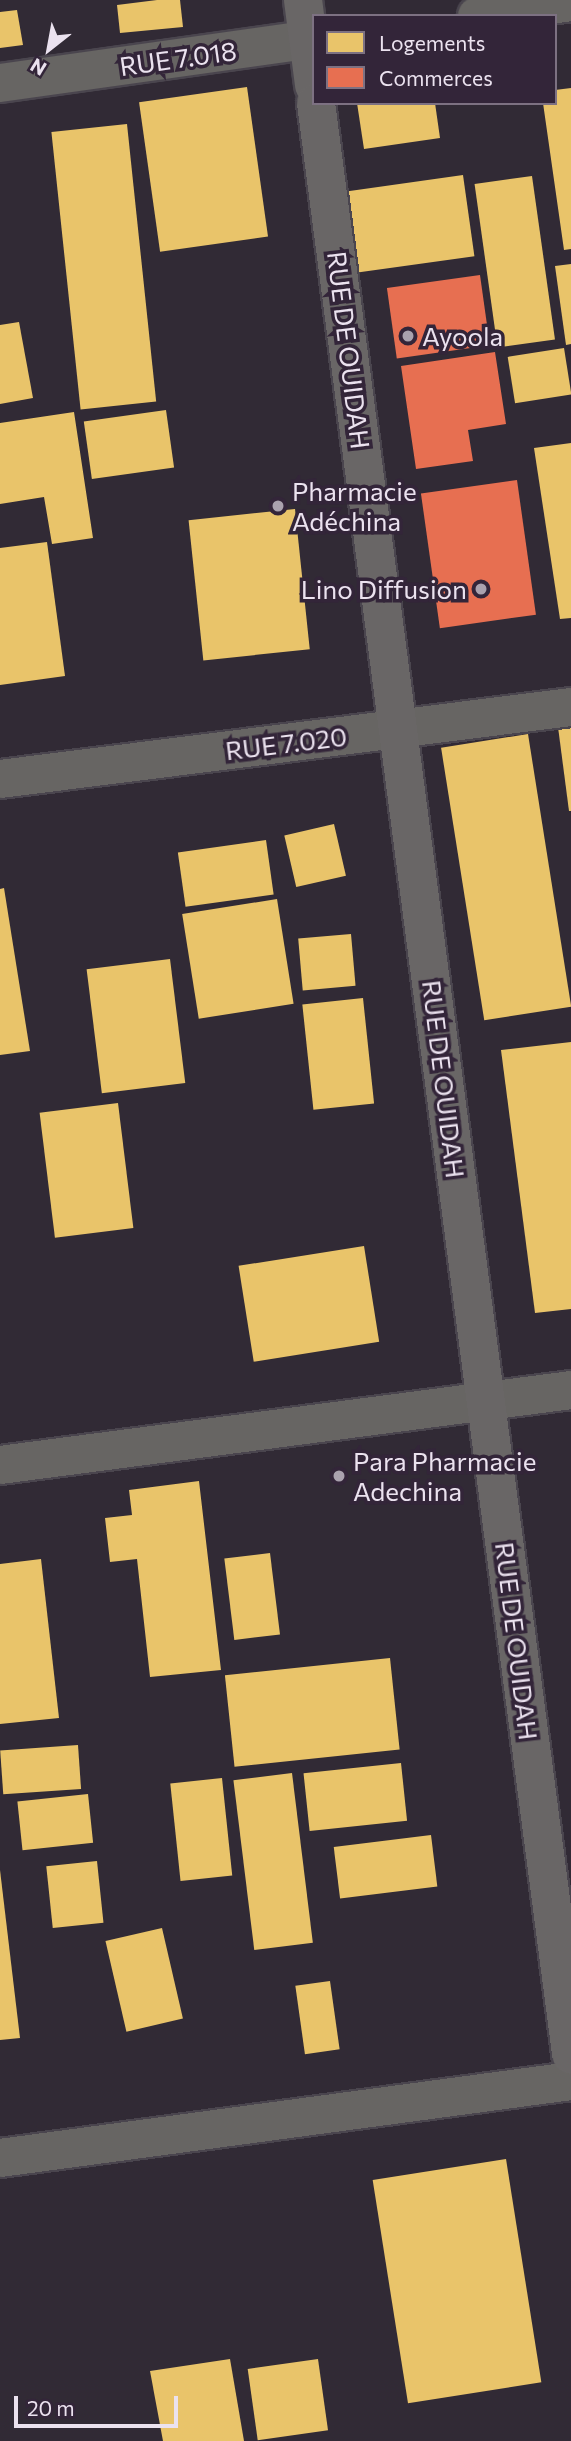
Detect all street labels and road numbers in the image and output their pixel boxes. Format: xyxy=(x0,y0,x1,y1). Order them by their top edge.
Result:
street label: RUE 7.018 xyxy=(117,34,239,82)
street label: RUE DE OUIDAH xyxy=(321,249,377,451)
street label: RUE 7.020 xyxy=(223,720,349,766)
street label: RUE DE OUIDAH xyxy=(416,978,472,1180)
street label: RUE DE OUIDAH xyxy=(489,1540,545,1742)

